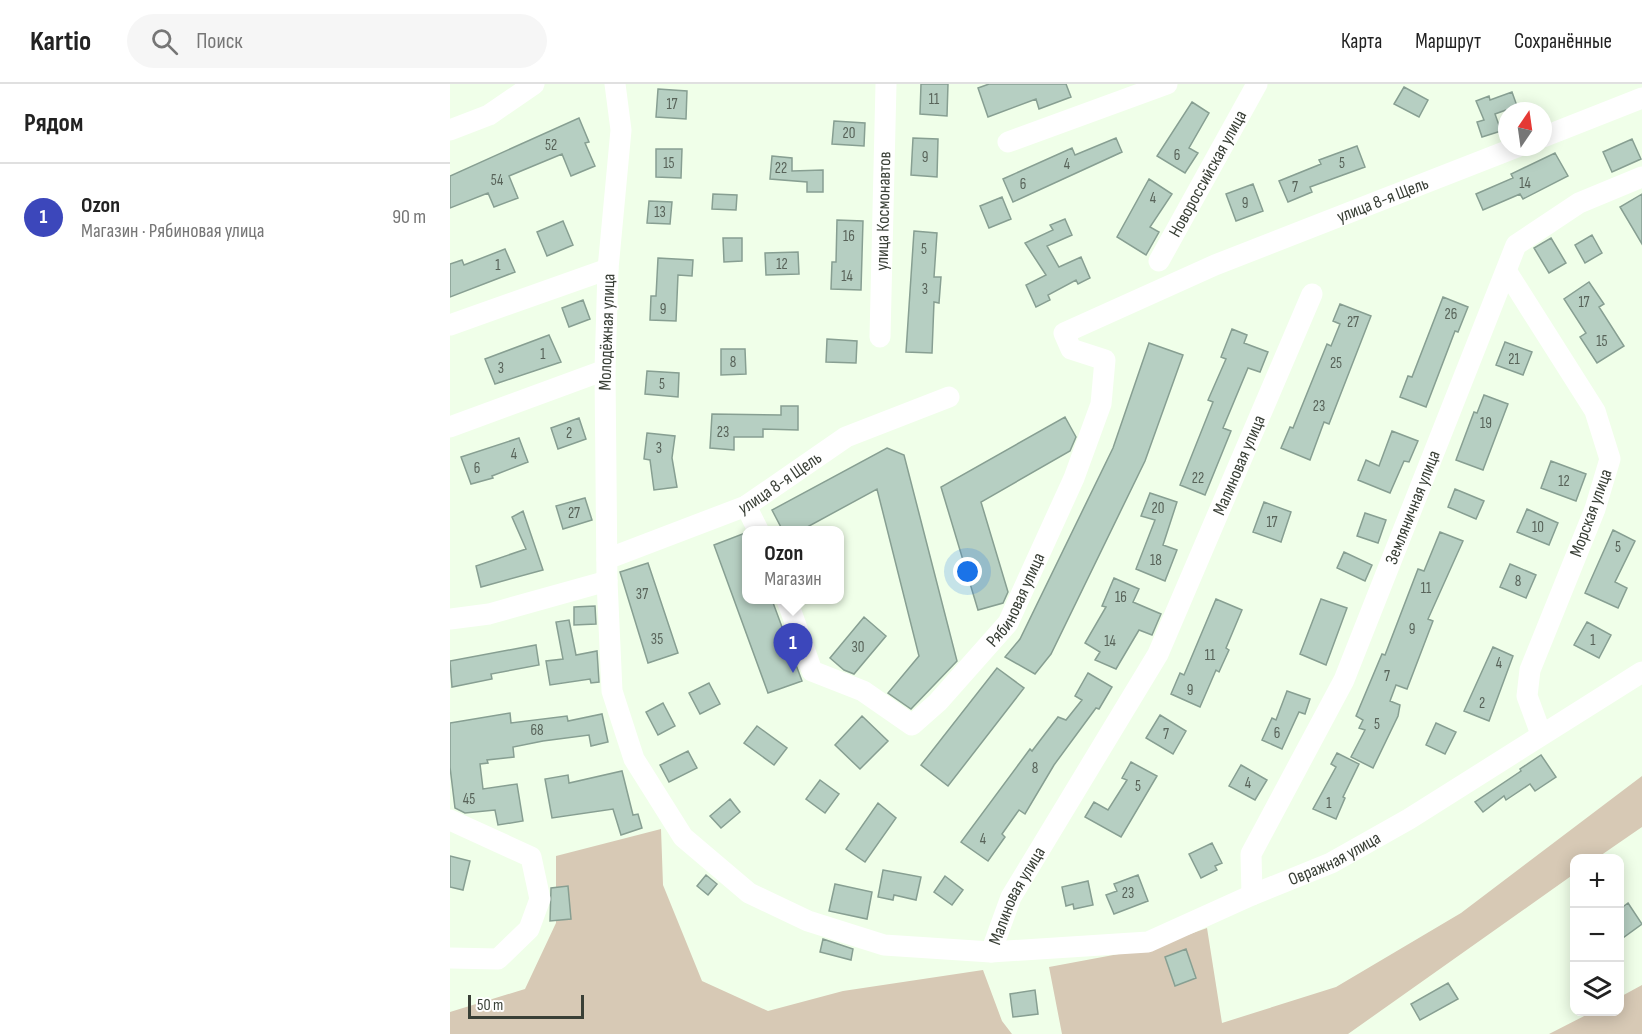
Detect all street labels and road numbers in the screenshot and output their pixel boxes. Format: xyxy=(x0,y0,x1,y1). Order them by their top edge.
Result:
street label: Новороссийская улица xyxy=(1164,106,1251,241)
street label: улица Космонавтов xyxy=(871,151,895,271)
street label: улица 8-я Щель xyxy=(1334,172,1432,227)
street label: Молодёжная улица xyxy=(594,273,620,391)
street label: Малиновая улица xyxy=(1208,412,1270,518)
street label: улица 8-я Щель xyxy=(736,446,826,518)
street label: Земляничная улица xyxy=(1380,447,1444,567)
street label: Морская улица xyxy=(1565,466,1617,560)
street label: Рябиновая улица xyxy=(982,549,1049,651)
street label: Овражная улица xyxy=(1285,827,1384,890)
street label: Малиновая улица xyxy=(984,843,1049,948)

